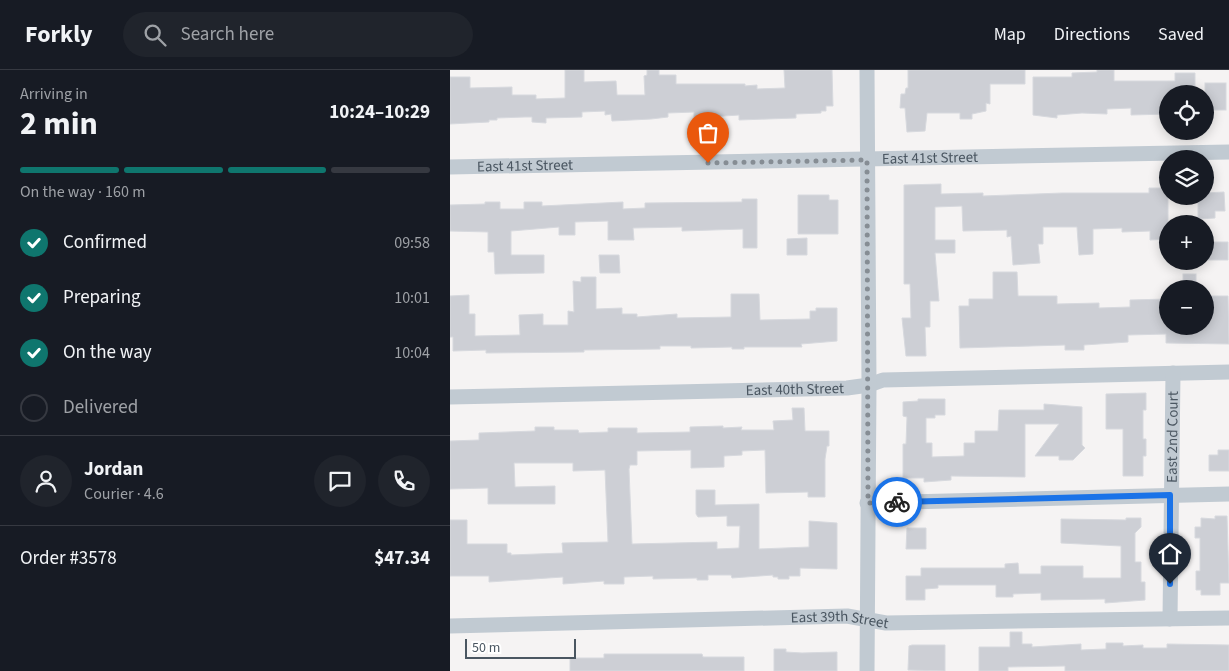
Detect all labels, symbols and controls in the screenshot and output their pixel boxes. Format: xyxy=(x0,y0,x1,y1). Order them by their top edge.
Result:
search box xyxy=(123,12,473,57)
text: Forkly xyxy=(25,17,93,52)
icon: search xyxy=(141,21,169,49)
text: Search here xyxy=(181,21,274,48)
text: Map xyxy=(994,22,1026,47)
text: Directions xyxy=(1054,22,1130,47)
text: Saved xyxy=(1158,22,1204,47)
text: Arriving in xyxy=(20,83,88,105)
map controls xyxy=(1159,85,1214,335)
button: locate xyxy=(1159,85,1214,140)
text: 10:24–10:29 xyxy=(329,99,430,126)
text: 2 min xyxy=(20,101,98,147)
pin xyxy=(687,112,729,163)
icon: bag xyxy=(694,119,722,147)
street label: East 41st Street xyxy=(882,147,978,170)
button: layers xyxy=(1159,150,1214,205)
street label: East 41st Street xyxy=(477,155,573,177)
text: On the way · 160 m xyxy=(20,181,145,203)
button: + xyxy=(1159,215,1214,270)
icon: check xyxy=(20,229,48,257)
text: Confirmed xyxy=(63,229,147,256)
text: 09:58 xyxy=(394,232,430,254)
button: − xyxy=(1159,280,1214,335)
icon: check xyxy=(20,284,48,312)
text: Preparing xyxy=(63,284,141,311)
text: 10:01 xyxy=(394,287,430,309)
icon: check xyxy=(20,339,48,367)
text: On the way xyxy=(63,339,152,366)
text: 10:04 xyxy=(394,342,430,364)
street label: East 40th Street xyxy=(746,378,844,401)
street label: East 2nd Court xyxy=(1162,391,1184,483)
text: Delivered xyxy=(63,394,138,421)
button: person xyxy=(20,455,72,507)
button: chat xyxy=(314,455,366,507)
button: phone xyxy=(378,455,430,507)
text: Jordan xyxy=(84,456,143,483)
courier xyxy=(872,477,922,527)
text: Courier · 4.6 xyxy=(84,483,164,505)
icon: bike xyxy=(883,488,911,516)
pin xyxy=(1149,533,1191,584)
icon: home xyxy=(1156,540,1184,568)
text: Order #3578 xyxy=(20,545,117,572)
text: $47.34 xyxy=(374,545,430,572)
street label: East 39th Street xyxy=(790,606,890,634)
scale bar xyxy=(465,636,576,659)
text: 50 m xyxy=(472,638,500,658)

